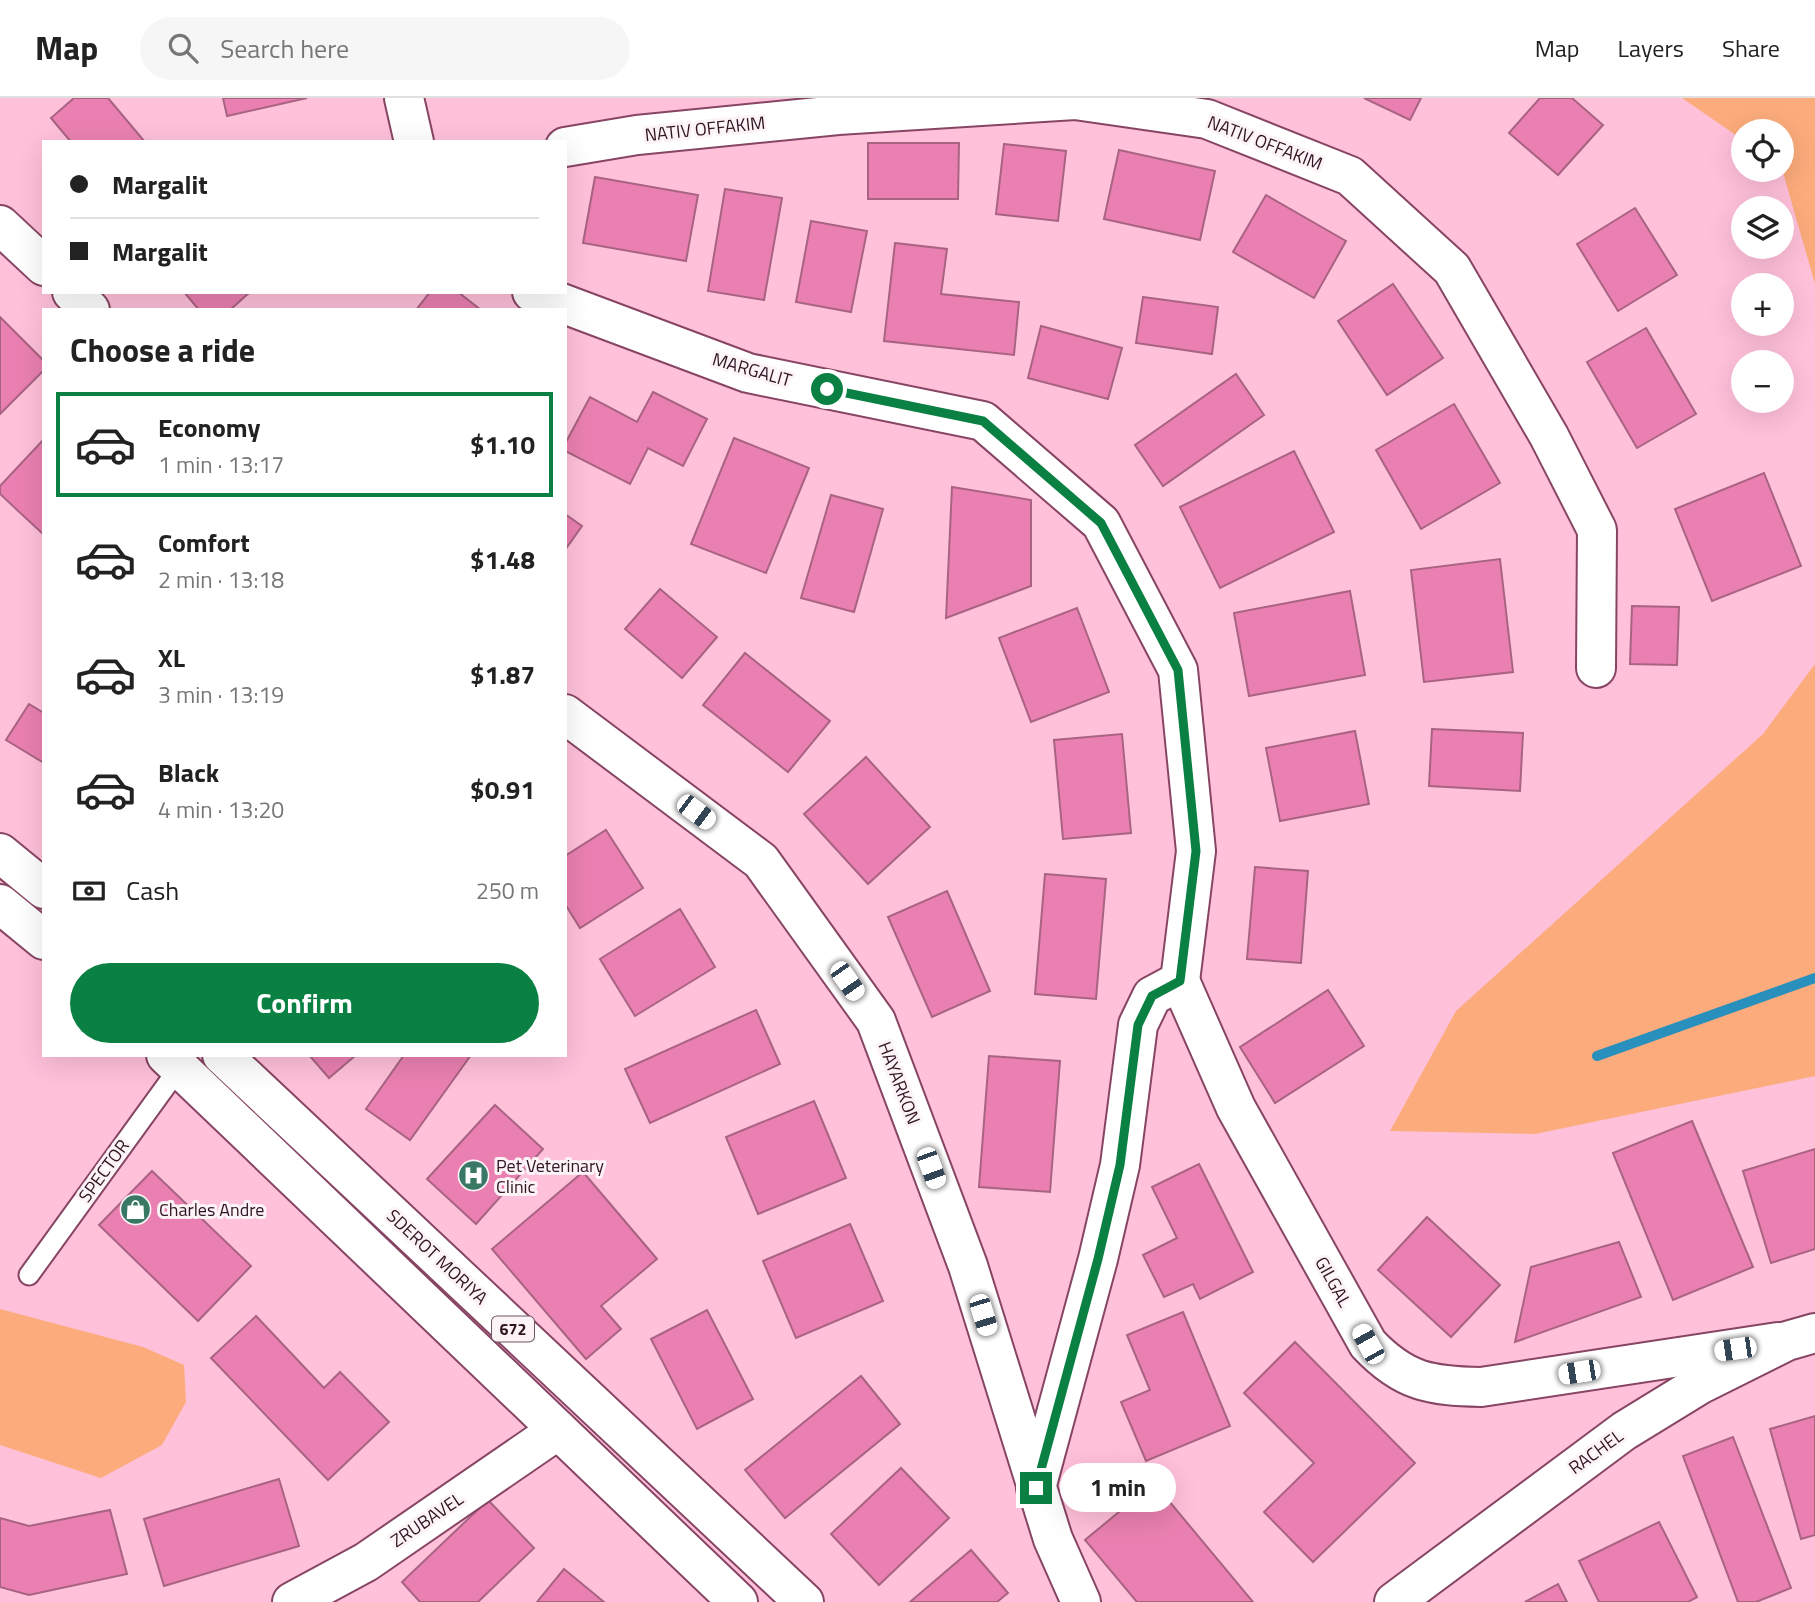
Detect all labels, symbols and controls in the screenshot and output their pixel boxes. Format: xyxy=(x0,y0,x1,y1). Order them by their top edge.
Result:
search box xyxy=(140,17,630,80)
text: Map xyxy=(35,23,98,73)
icon: search xyxy=(164,29,202,67)
text: Search here xyxy=(220,29,349,68)
text: Map xyxy=(1535,30,1580,66)
text: Layers xyxy=(1618,30,1684,66)
text: Share xyxy=(1722,30,1780,66)
street label: NATIV OFFAKIM xyxy=(1204,108,1327,177)
street label: NATIV OFFAKIM xyxy=(643,109,767,148)
map controls xyxy=(1731,119,1794,413)
button: locate xyxy=(1731,119,1794,182)
text: Margalit xyxy=(112,165,208,204)
button: layers xyxy=(1731,196,1794,259)
text: Margalit xyxy=(112,232,208,271)
button: + xyxy=(1731,273,1794,336)
text: Choose a ride xyxy=(70,326,255,374)
street label: MARGALIT xyxy=(709,345,795,394)
button: − xyxy=(1731,350,1794,413)
route start xyxy=(811,373,843,405)
text: Economy xyxy=(158,408,260,447)
icon: car xyxy=(74,413,137,476)
text: $1.10 xyxy=(470,425,535,464)
text: 1 min · 13:17 xyxy=(158,447,284,482)
text: Comfort xyxy=(158,523,250,562)
icon: car xyxy=(74,528,137,591)
text: $1.48 xyxy=(470,540,535,579)
text: 2 min · 13:18 xyxy=(158,562,284,597)
text: XL xyxy=(158,638,185,677)
icon: car xyxy=(74,643,137,706)
text: $1.87 xyxy=(470,655,535,694)
text: 3 min · 13:19 xyxy=(158,677,284,712)
text: Black xyxy=(158,753,219,792)
icon: car xyxy=(74,758,137,821)
text: $0.91 xyxy=(470,770,535,809)
car xyxy=(673,791,720,833)
text: 4 min · 13:20 xyxy=(158,792,284,827)
text: Cash xyxy=(126,871,179,910)
icon: cash xyxy=(70,872,108,910)
text: 250 m xyxy=(476,873,539,908)
car xyxy=(827,958,868,1004)
button: Confirm xyxy=(70,963,539,1043)
street label: HAYARKON xyxy=(871,1038,928,1128)
street label: SPECTOR xyxy=(71,1134,136,1208)
car xyxy=(914,1145,949,1191)
place label: Pet Veterinary Clinic xyxy=(496,1152,604,1200)
hospital icon: Pet Veterinary Clinic xyxy=(456,1159,490,1193)
shop icon: Charles Andre xyxy=(119,1193,153,1227)
place label: Charles Andre xyxy=(159,1196,264,1223)
street label: SDEROT MORIYA xyxy=(381,1203,494,1311)
street label: GILGAL xyxy=(1308,1252,1359,1312)
car xyxy=(967,1292,1000,1338)
road number: 672 xyxy=(492,1316,534,1342)
car xyxy=(1349,1321,1388,1367)
car xyxy=(1713,1336,1758,1362)
car xyxy=(1557,1358,1602,1386)
street label: RACHEL xyxy=(1563,1422,1629,1481)
callout: 1 min xyxy=(1060,1464,1176,1512)
text: 1 min xyxy=(1090,1470,1146,1505)
route end xyxy=(1020,1472,1052,1504)
street label: ZRUBAVEL xyxy=(385,1485,469,1554)

